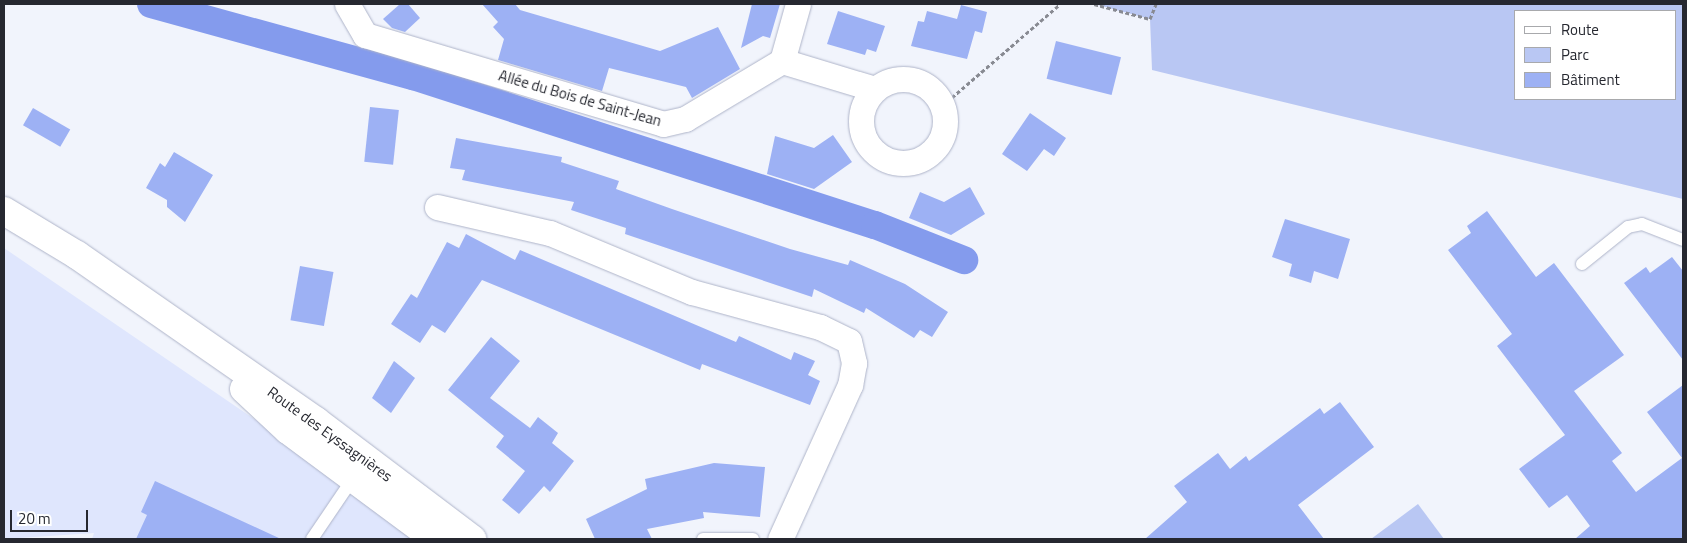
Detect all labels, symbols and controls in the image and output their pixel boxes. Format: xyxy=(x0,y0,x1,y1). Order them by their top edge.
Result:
legend xyxy=(1514,10,1677,100)
text: Route xyxy=(1561,18,1599,41)
text: Parc xyxy=(1561,43,1589,66)
street label: Allée du Bois de Saint-Jean xyxy=(497,66,663,130)
text: Bâtiment xyxy=(1561,68,1620,91)
street label: Route des Eyssagnières xyxy=(264,383,396,485)
scale bar xyxy=(12,500,90,532)
text: 20 m xyxy=(18,507,51,530)

